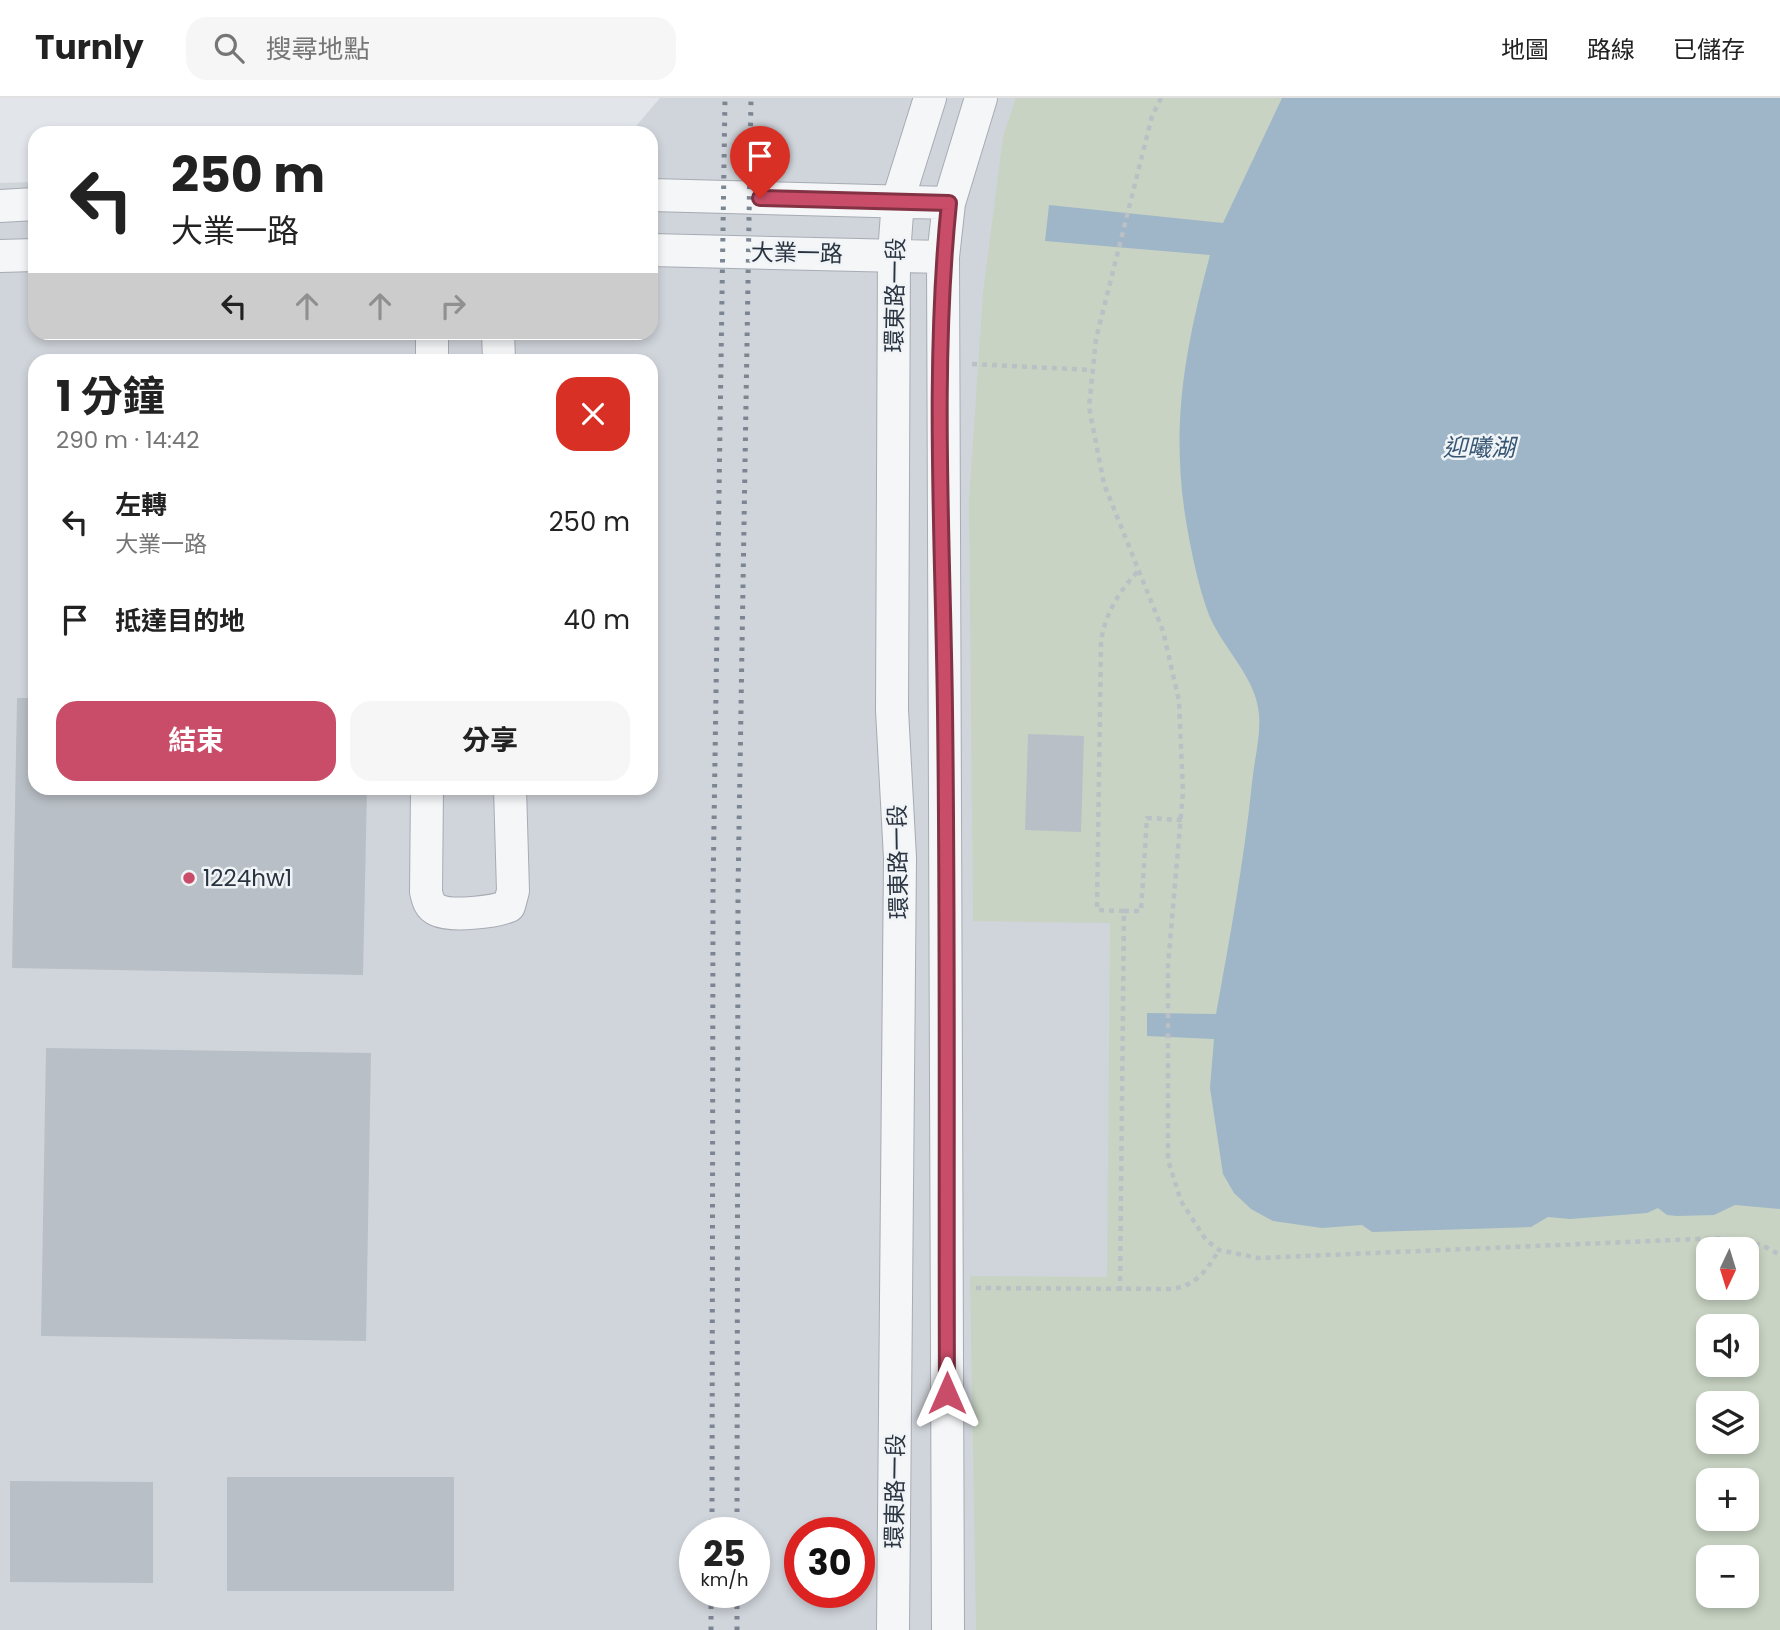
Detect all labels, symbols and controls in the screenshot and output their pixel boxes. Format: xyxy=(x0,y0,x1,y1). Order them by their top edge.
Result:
search box xyxy=(186,17,676,80)
text: Turnly xyxy=(35,24,144,71)
icon: search xyxy=(210,29,248,67)
text: 搜尋地點 xyxy=(266,31,370,67)
text: 地圖 xyxy=(1501,33,1549,66)
text: 路線 xyxy=(1587,33,1635,66)
text: 已儲存 xyxy=(1673,33,1745,66)
pin xyxy=(730,126,790,198)
icon: arrive xyxy=(741,137,779,175)
text: 250 m xyxy=(171,141,325,209)
icon: left xyxy=(56,154,147,245)
text: 大業一路 xyxy=(171,208,299,253)
street label: 大業一路 xyxy=(751,236,843,270)
street label: 環東路一段 xyxy=(878,237,912,353)
icon: left xyxy=(215,287,253,325)
icon: ahead xyxy=(288,287,326,325)
icon: ahead xyxy=(361,287,399,325)
icon: right xyxy=(434,287,472,325)
text: 1 分鐘 xyxy=(56,367,165,426)
button: close xyxy=(556,377,630,451)
text: 290 m · 14:42 xyxy=(56,424,200,456)
water label: 迎曦湖 xyxy=(1443,431,1519,464)
text: 左轉 xyxy=(115,487,167,523)
icon: left xyxy=(56,503,94,541)
text: 250 m xyxy=(549,504,630,540)
text: 大業一路 xyxy=(115,528,207,560)
icon: arrive xyxy=(56,601,94,639)
text: 40 m xyxy=(564,602,630,638)
text: 抵達目的地 xyxy=(115,603,245,639)
button: 結束 xyxy=(56,701,336,781)
button: 分享 xyxy=(350,701,630,781)
street label: 環東路一段 xyxy=(881,804,915,920)
place label: 1224hw1 xyxy=(203,862,292,894)
marker: 1224hw1 xyxy=(181,870,197,886)
north arrow xyxy=(1696,1237,1759,1300)
map controls xyxy=(1696,1237,1759,1608)
button: sound xyxy=(1696,1314,1759,1377)
position arrow xyxy=(910,1356,984,1430)
button: layers xyxy=(1696,1391,1759,1454)
street label: 環東路一段 xyxy=(878,1433,912,1549)
button: + xyxy=(1696,1468,1759,1531)
speed limit sign: 30 xyxy=(784,1517,875,1608)
text: 25 xyxy=(703,1529,746,1578)
button: − xyxy=(1696,1545,1759,1608)
text: km/h xyxy=(701,1567,748,1592)

